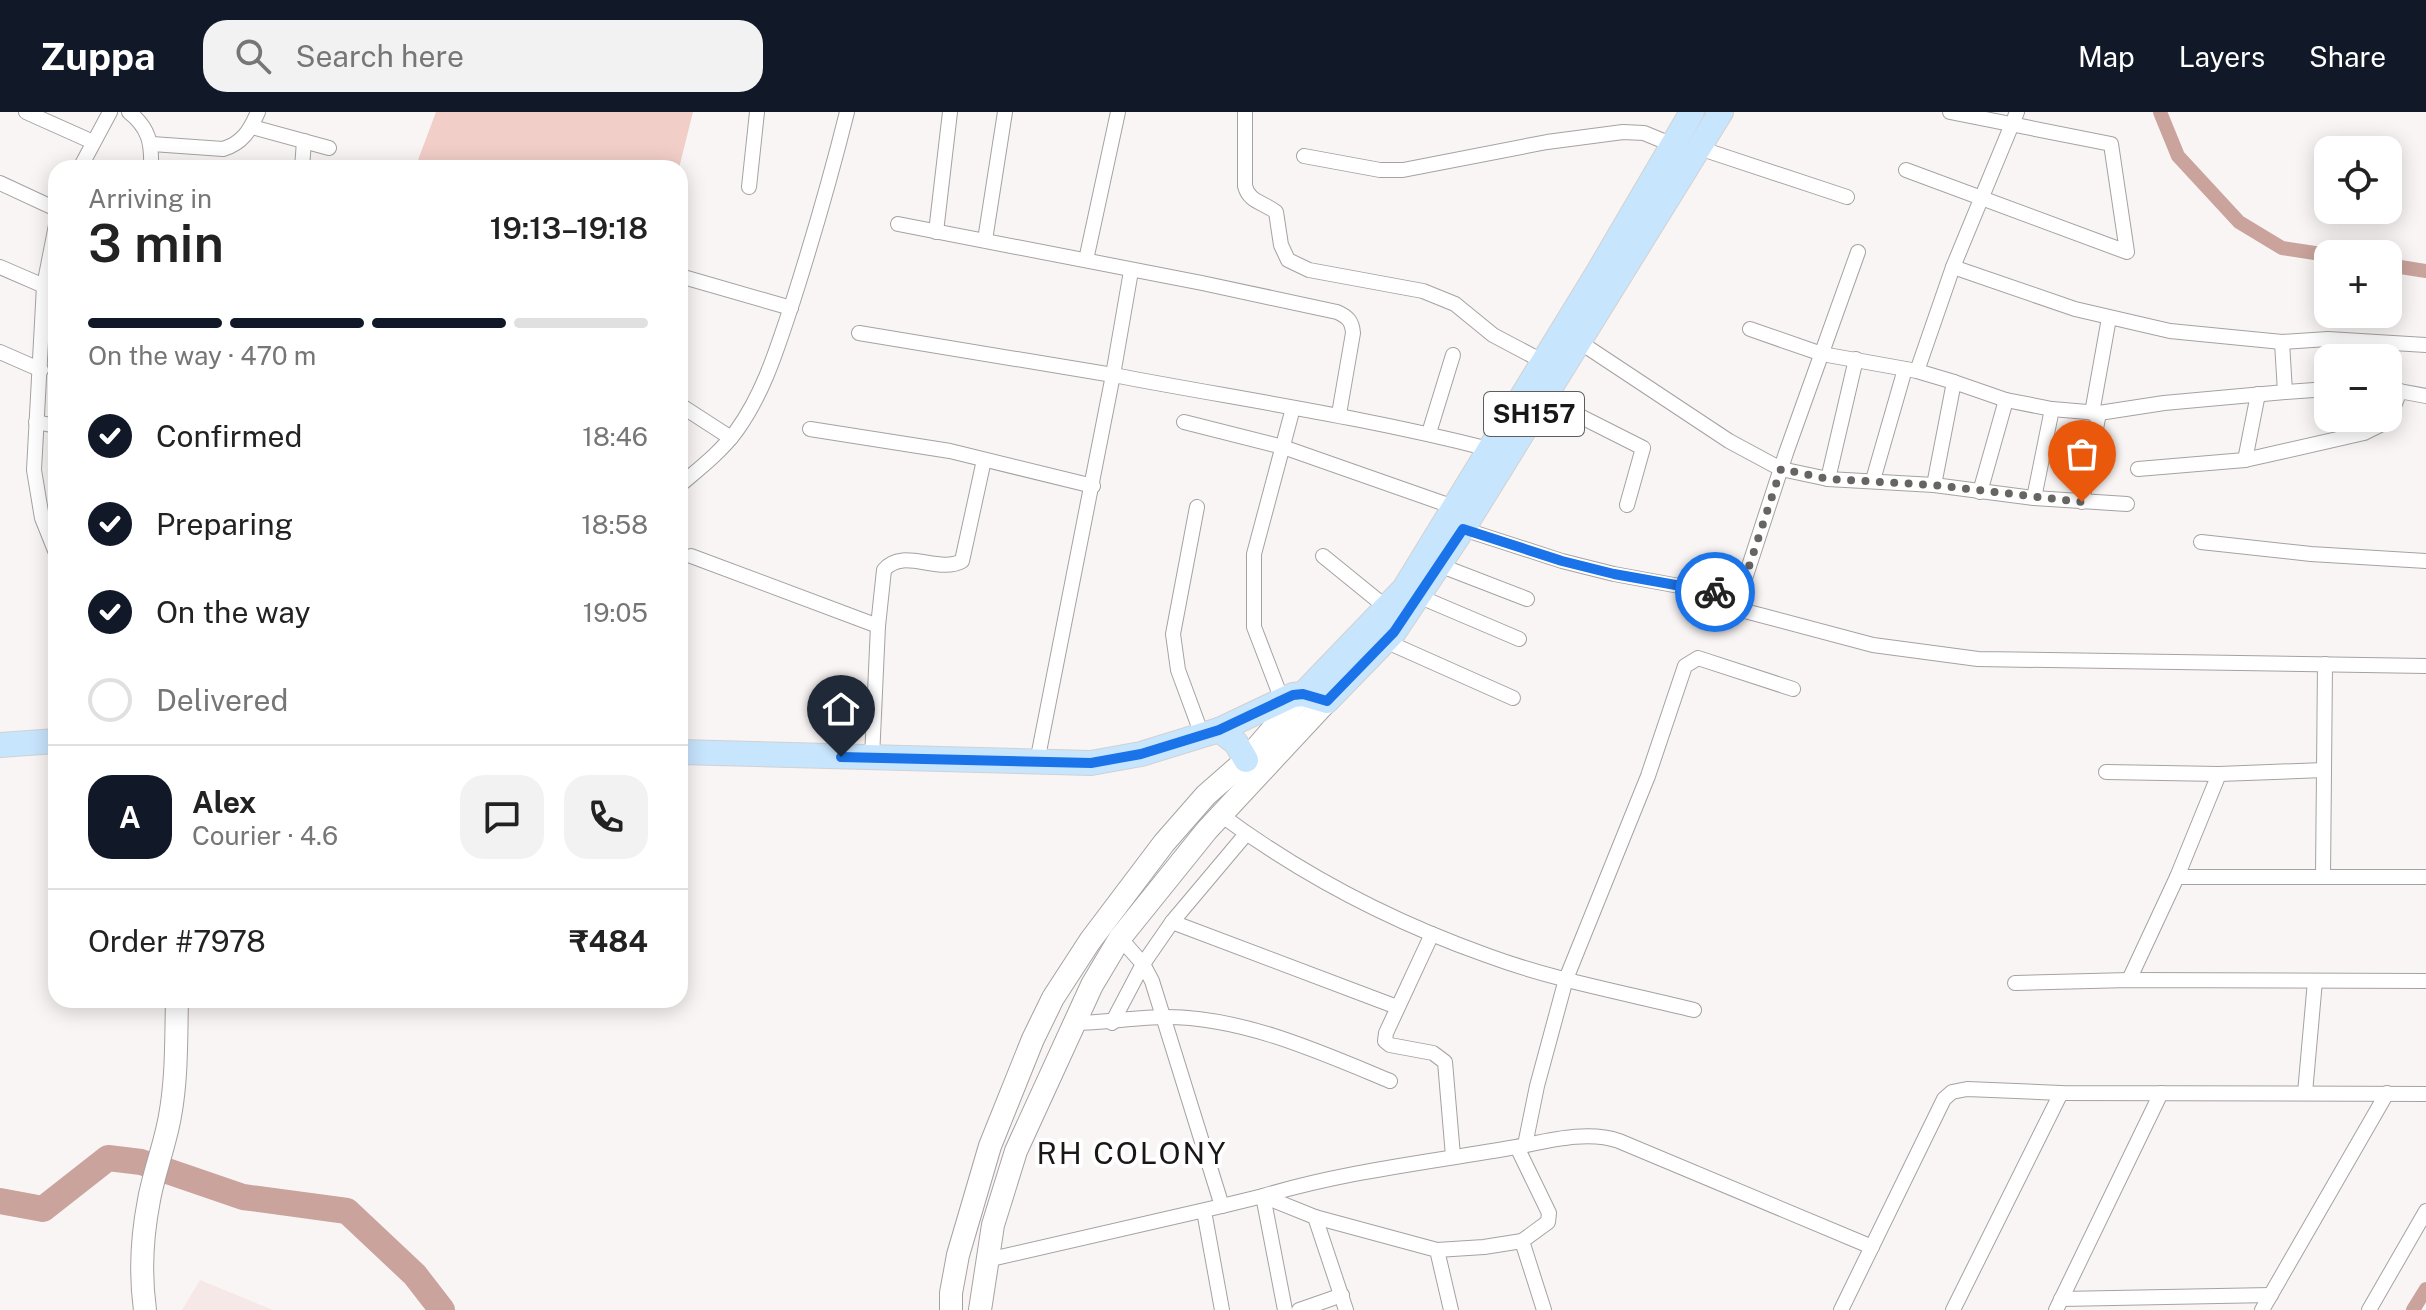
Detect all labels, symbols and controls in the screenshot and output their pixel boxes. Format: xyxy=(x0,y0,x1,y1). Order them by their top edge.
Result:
search box xyxy=(203,20,763,92)
text: Zuppa xyxy=(40,34,155,79)
icon: search xyxy=(231,34,275,78)
text: Search here xyxy=(295,38,464,74)
text: Map xyxy=(2078,40,2135,73)
text: Layers xyxy=(2179,40,2265,73)
text: Share xyxy=(2309,40,2386,73)
map controls xyxy=(2314,136,2402,432)
button: locate xyxy=(2314,136,2402,224)
text: Arriving in xyxy=(88,183,212,214)
text: 19:13–19:18 xyxy=(490,210,648,246)
text: 3 min xyxy=(88,213,224,274)
button: + xyxy=(2314,240,2402,328)
text: On the way · 470 m xyxy=(88,340,316,371)
button: − xyxy=(2314,344,2402,432)
road number: SH157 xyxy=(1484,392,1584,436)
icon: check xyxy=(88,414,132,458)
text: Confirmed xyxy=(156,418,302,454)
pin xyxy=(2048,420,2116,502)
text: 18:46 xyxy=(582,421,648,452)
icon: bag xyxy=(2060,432,2104,476)
icon: check xyxy=(88,502,132,546)
text: Preparing xyxy=(156,506,293,542)
text: 18:58 xyxy=(581,509,648,540)
courier xyxy=(1675,552,1755,632)
icon: bike xyxy=(1693,570,1737,614)
icon: check xyxy=(88,590,132,634)
text: On the way xyxy=(156,594,310,630)
text: 19:05 xyxy=(583,597,648,628)
pin xyxy=(807,675,875,757)
text: Delivered xyxy=(156,682,288,718)
icon: home xyxy=(819,687,863,731)
button: chat xyxy=(460,775,544,859)
button: phone xyxy=(564,775,648,859)
text: Alex xyxy=(192,784,256,820)
text: A xyxy=(119,799,141,835)
text: Courier · 4.6 xyxy=(192,820,338,851)
text: Order #7978 xyxy=(88,923,266,959)
text: ₹484 xyxy=(569,923,648,959)
district label: RH COLONY xyxy=(1037,1135,1227,1171)

